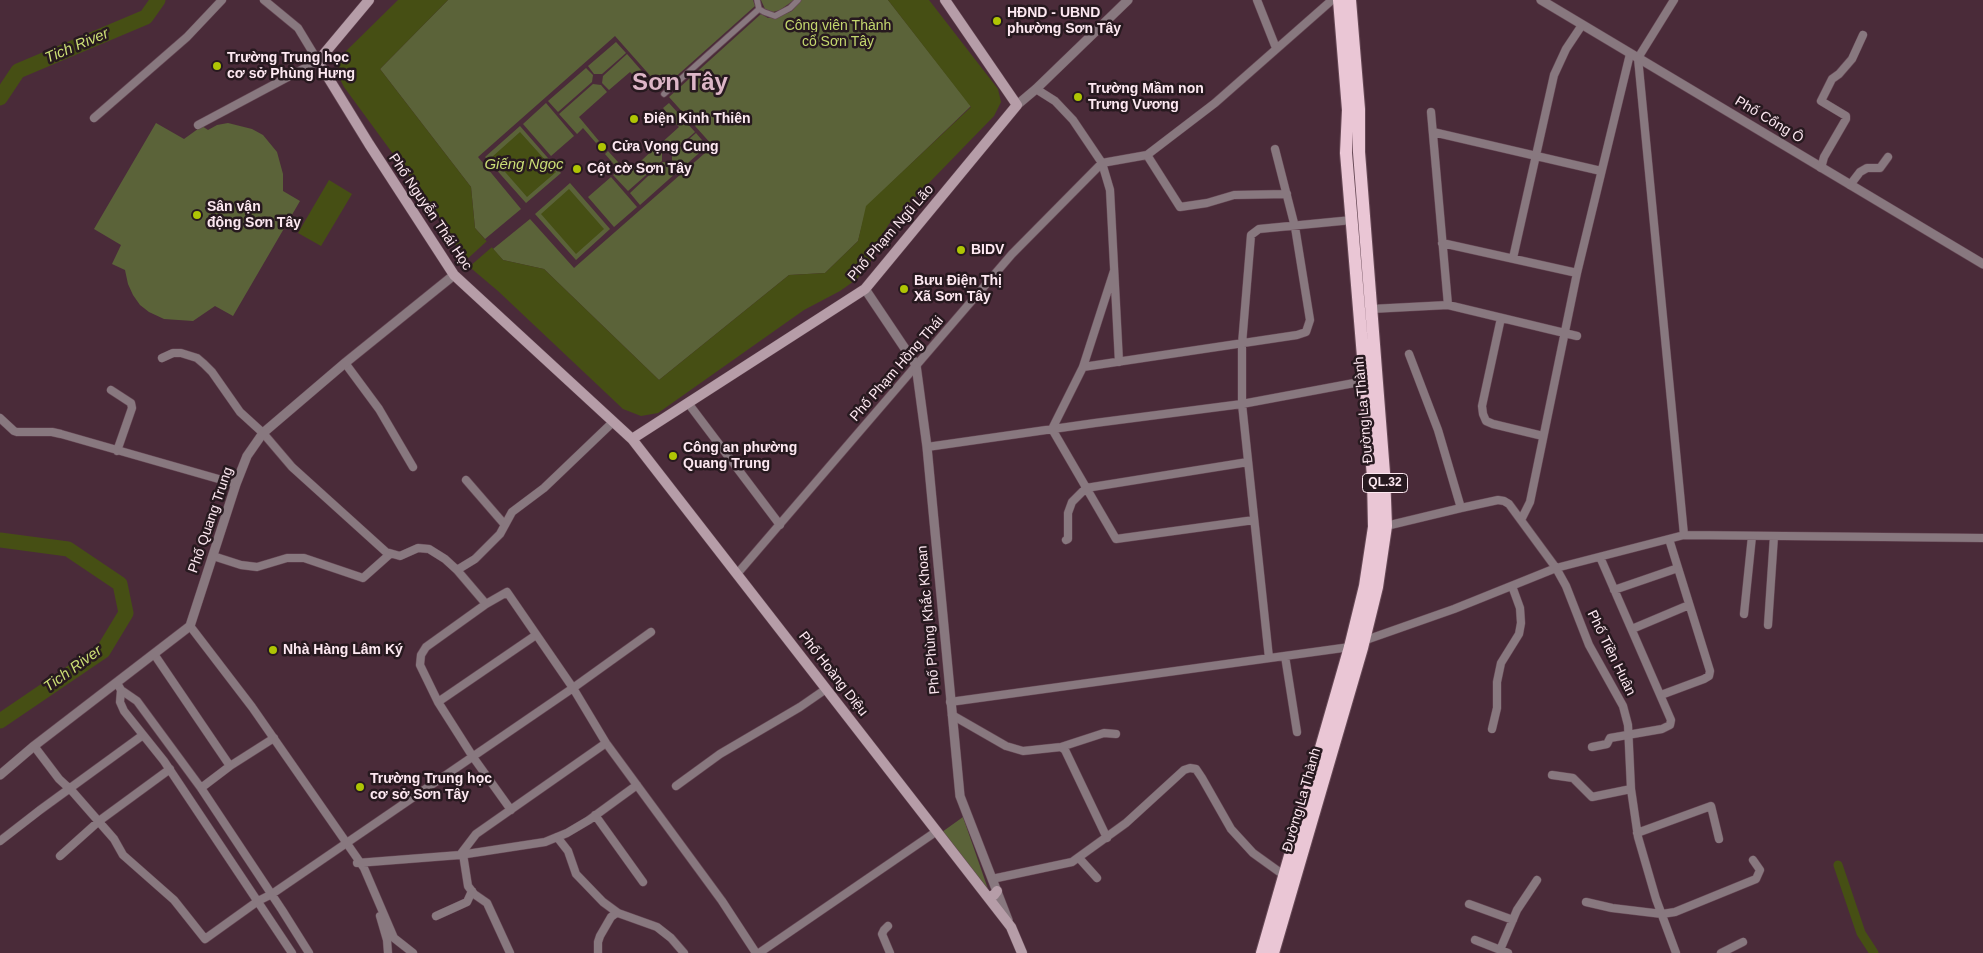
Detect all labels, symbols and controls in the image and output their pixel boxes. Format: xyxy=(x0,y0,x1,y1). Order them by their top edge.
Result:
place label: HĐND - UBND phường Sơn Tây xyxy=(1007,5,1121,38)
marker: HĐND - UBND phường Sơn Tây xyxy=(991,15,1003,27)
park label: Công viên Thành cổ Sơn Tây xyxy=(785,18,891,50)
water label: Tich River xyxy=(42,25,112,67)
place label: Trường Trung học cơ sở Phùng Hưng xyxy=(227,50,355,82)
marker: Trường Trung học cơ sở Phùng Hưng xyxy=(211,60,223,72)
district label: Sơn Tây xyxy=(632,69,728,97)
place label: Trường Mầm non Trưng Vương xyxy=(1088,81,1204,114)
marker: Trường Mầm non Trưng Vương xyxy=(1072,91,1084,103)
street label: Phố Cổng Ô xyxy=(1732,93,1806,147)
place label: Điện Kinh Thiên xyxy=(644,111,751,127)
marker: Điện Kinh Thiên xyxy=(628,113,640,125)
place label: Cửa Vọng Cung xyxy=(612,139,719,155)
marker: Cửa Vọng Cung xyxy=(596,141,608,153)
street label: Phố Nguyễn Thái Học xyxy=(385,151,475,273)
water label: Giếng Ngọc xyxy=(484,156,564,174)
place label: Cột cờ Sơn Tây xyxy=(587,161,692,177)
marker: Cột cờ Sơn Tây xyxy=(571,163,583,175)
street label: Phố Phạm Ngũ Lão xyxy=(845,181,937,285)
place label: Sân vận động Sơn Tây xyxy=(207,199,301,232)
marker: Sân vận động Sơn Tây xyxy=(191,209,203,221)
place label: BIDV xyxy=(971,242,1004,258)
marker: BIDV xyxy=(955,244,967,256)
place label: Bưu Điện Thị Xã Sơn Tây xyxy=(914,273,1002,306)
marker: Bưu Điện Thị Xã Sơn Tây xyxy=(898,283,910,295)
street label: Phố Phạm Hồng Thái xyxy=(847,313,947,425)
street label: Đường La Thành xyxy=(1351,356,1377,464)
place label: Công an phường Quang Trung xyxy=(683,440,797,472)
marker: Công an phường Quang Trung xyxy=(667,450,679,462)
street label: Phố Quang Trung xyxy=(185,465,237,575)
road number: QL.32 xyxy=(1362,473,1408,492)
street label: Phố Phùng Khắc Khoan xyxy=(914,545,944,695)
street label: Phố Tiền Huân xyxy=(1583,608,1639,698)
street label: Phố Hoàng Diệu xyxy=(795,628,871,720)
water label: Tich River xyxy=(40,642,106,696)
place label: Nhà Hàng Lâm Ký xyxy=(283,642,403,658)
marker: Nhà Hàng Lâm Ký xyxy=(267,644,279,656)
street label: Đường La Thành xyxy=(1279,746,1325,854)
place label: Trường Trung học cơ sở Sơn Tây xyxy=(370,771,492,804)
marker: Trường Trung học cơ sở Sơn Tây xyxy=(354,781,366,793)

